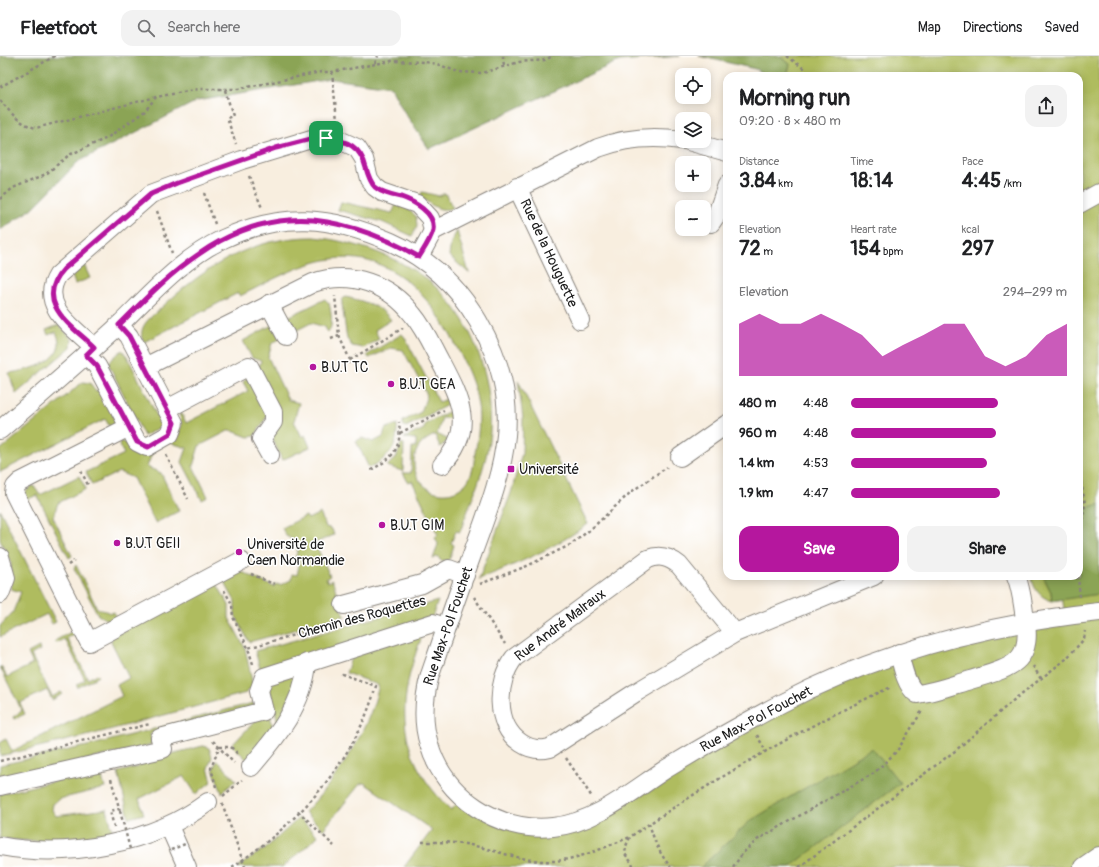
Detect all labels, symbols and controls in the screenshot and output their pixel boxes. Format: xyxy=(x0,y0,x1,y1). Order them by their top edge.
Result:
search box xyxy=(121,10,401,46)
text: Fleetfoot xyxy=(20,16,97,40)
icon: search xyxy=(135,17,157,39)
text: Search here xyxy=(167,18,240,37)
text: Map xyxy=(918,19,941,36)
text: Directions xyxy=(963,19,1022,36)
text: Saved xyxy=(1044,19,1079,36)
map controls xyxy=(675,68,711,236)
button: locate xyxy=(675,68,711,104)
text: Morning run xyxy=(739,84,850,112)
button: share xyxy=(1025,85,1067,127)
button: layers xyxy=(675,112,711,148)
text: 09:20 · 8 × 480 m xyxy=(739,113,841,129)
pin xyxy=(309,121,343,155)
icon: arrive xyxy=(315,127,337,149)
text: Distance xyxy=(739,155,779,168)
text: Time xyxy=(850,155,873,168)
text: Pace xyxy=(962,155,983,168)
button: + xyxy=(675,156,711,192)
text: 3.84 xyxy=(739,168,776,193)
text: 18:14 xyxy=(850,168,893,193)
text: 4:45 xyxy=(962,168,1001,193)
text: km xyxy=(776,177,793,190)
text: /km xyxy=(1001,177,1022,190)
street label: Rue de la Houguette xyxy=(516,196,582,310)
button: − xyxy=(675,200,711,236)
text: Elevation xyxy=(739,223,781,236)
text: Heart rate xyxy=(850,223,897,236)
text: kcal xyxy=(962,223,980,236)
text: 72 xyxy=(739,236,761,261)
text: 154 xyxy=(850,236,881,261)
text: 297 xyxy=(962,236,994,261)
text: m xyxy=(761,245,773,258)
text: bpm xyxy=(881,245,903,258)
text: Elevation xyxy=(739,284,789,300)
text: 294–299 m xyxy=(1003,284,1067,300)
place label: B.U.T TC xyxy=(321,359,369,376)
marker: B.U.T TC xyxy=(308,362,318,372)
place label: B.U.T GEA xyxy=(399,376,456,393)
marker: B.U.T GEA xyxy=(386,379,396,389)
text: 480 m xyxy=(739,395,776,411)
text: 4:48 xyxy=(803,395,828,411)
text: 960 m xyxy=(739,425,777,441)
text: 4:48 xyxy=(803,425,828,441)
text: 1.4 km xyxy=(739,455,774,471)
text: 4:53 xyxy=(803,455,828,471)
place label: Université xyxy=(519,461,579,478)
marker: Université xyxy=(506,464,516,474)
text: 1.9 km xyxy=(739,485,773,501)
text: 4:47 xyxy=(803,485,828,501)
place label: B.U.T GIM xyxy=(390,517,444,534)
marker: B.U.T GIM xyxy=(377,520,387,530)
button: Save xyxy=(739,526,899,572)
button: Share xyxy=(907,526,1067,572)
place label: B.U.T GEII xyxy=(125,535,180,552)
place label: Université de Caen Normandie xyxy=(247,536,345,569)
marker: B.U.T GEII xyxy=(112,538,122,548)
marker: Université de Caen Normandie xyxy=(234,547,244,557)
street label: Rue Max-Pol Fouchet xyxy=(420,564,476,688)
street label: Rue André Malraux xyxy=(511,585,609,665)
street label: Chemin des Roquettes xyxy=(296,592,428,642)
street label: Rue Max-Pol Fouchet xyxy=(697,682,815,756)

